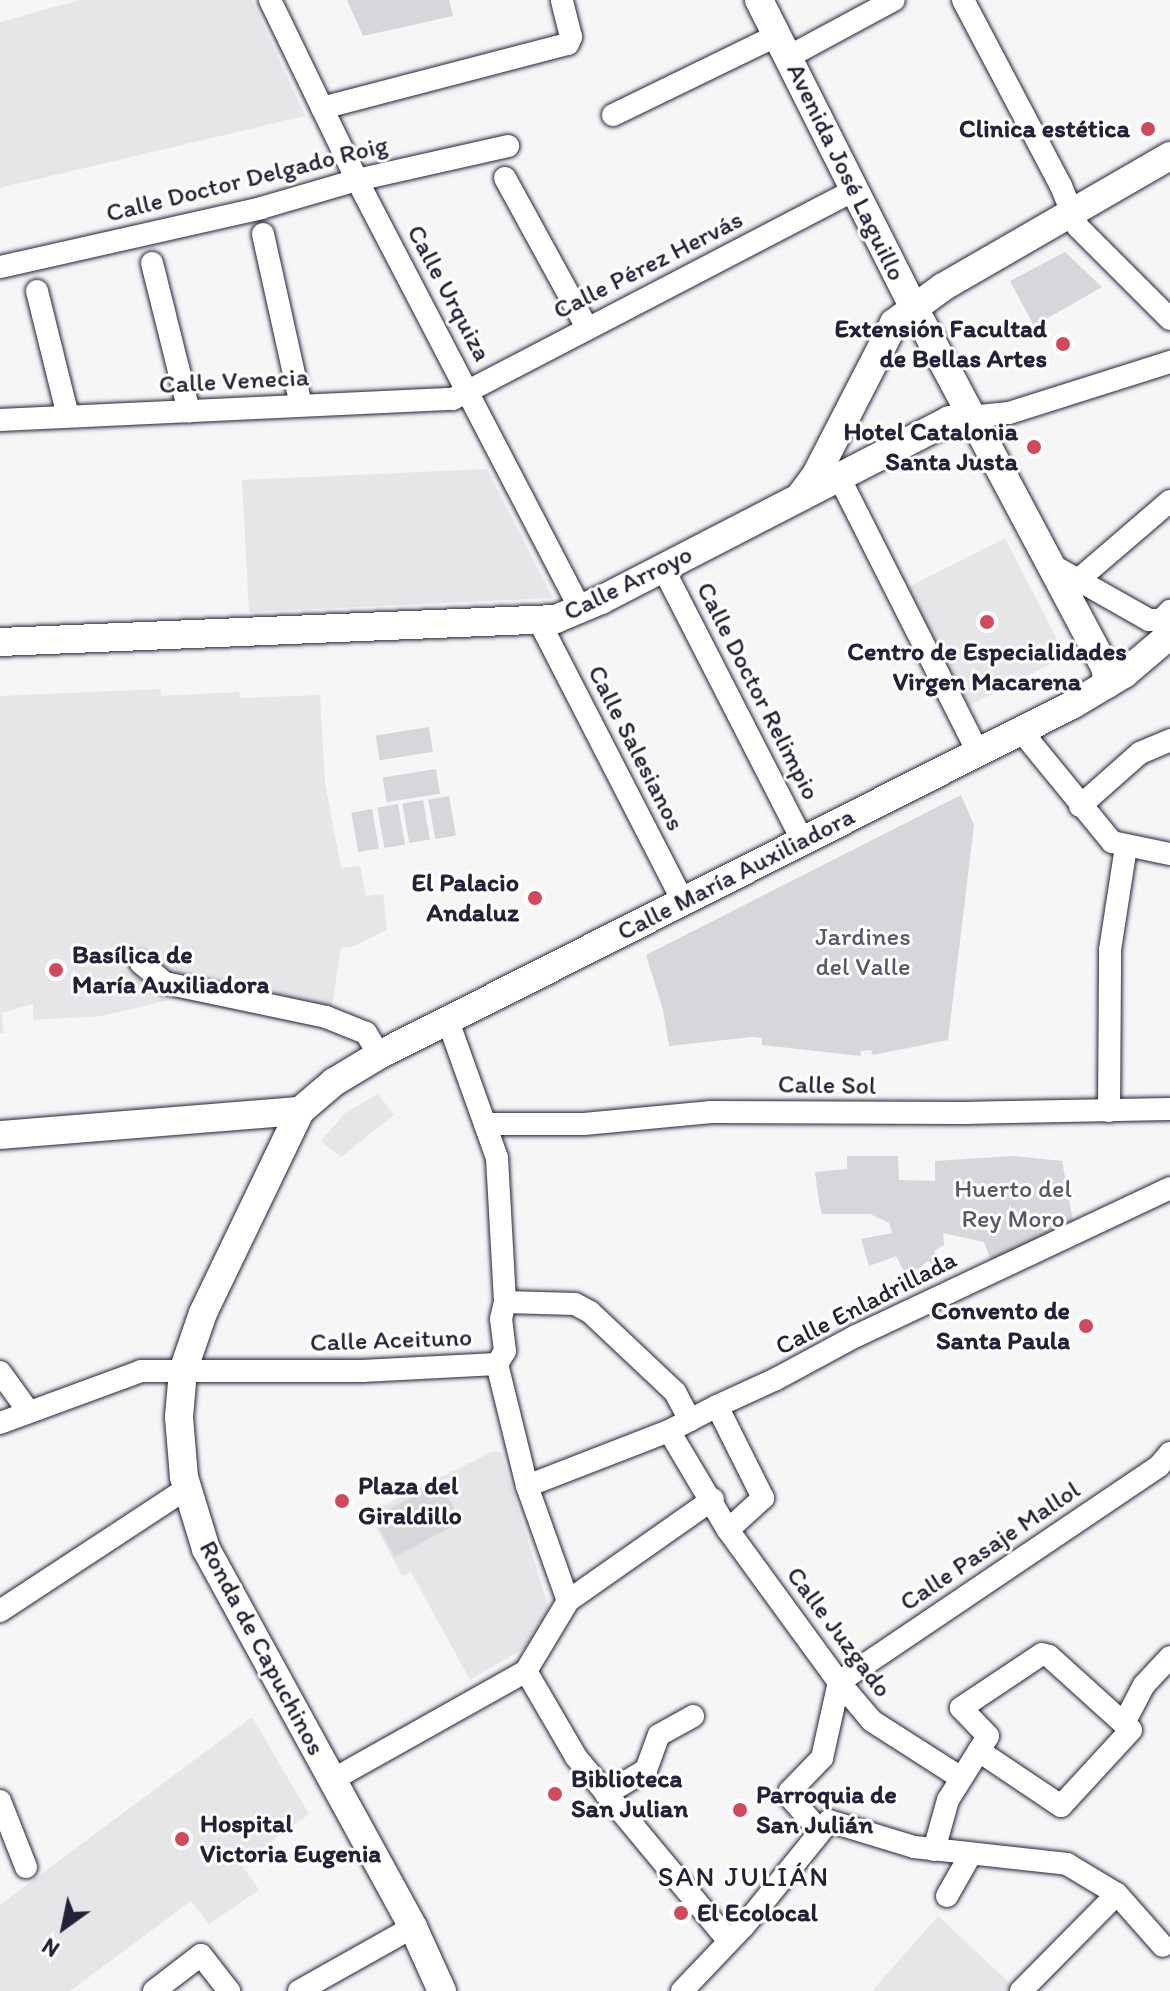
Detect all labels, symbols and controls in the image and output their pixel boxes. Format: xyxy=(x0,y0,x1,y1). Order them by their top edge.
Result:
street label: Avenida José Laguillo xyxy=(780,58,912,286)
place label: Clinica estética xyxy=(959,113,1130,145)
marker: Clinica estética xyxy=(1137,118,1159,140)
street label: Calle Doctor Delgado Roig xyxy=(103,129,391,229)
street label: Calle Pérez Hervás xyxy=(548,204,748,326)
street label: Calle Urquiza xyxy=(400,219,498,367)
place label: Extensión Facultad de Bellas Artes xyxy=(835,313,1047,374)
marker: Extensión Facultad de Bellas Artes xyxy=(1054,335,1072,353)
street label: Calle Venecia xyxy=(159,362,309,400)
place label: Hotel Catalonia Santa Justa xyxy=(844,416,1018,478)
marker: Hotel Catalonia Santa Justa xyxy=(1025,438,1043,456)
street label: Calle Arroyo xyxy=(559,539,697,627)
street label: Calle Doctor Relimpio xyxy=(689,576,827,806)
marker: Centro de Especialidades Virgen Macarena xyxy=(976,611,998,633)
place label: Centro de Especialidades Virgen Macarena xyxy=(848,636,1126,698)
street label: Calle Salesianos xyxy=(581,660,691,836)
street label: Calle María Auxiliadora xyxy=(612,801,860,947)
place label: El Palacio Andaluz xyxy=(412,867,519,928)
marker: El Palacio Andaluz xyxy=(526,889,544,907)
park label: Jardines del Valle xyxy=(815,921,911,982)
place label: Basílica de María Auxiliadora xyxy=(72,939,271,1000)
marker: Basílica de María Auxiliadora xyxy=(47,961,65,979)
street label: Calle Sol xyxy=(778,1069,876,1101)
park label: Huerto del Rey Moro xyxy=(954,1173,1072,1234)
street label: Calle Enladrillada xyxy=(770,1244,962,1362)
place label: Convento de Santa Paula xyxy=(931,1295,1070,1356)
marker: Convento de Santa Paula xyxy=(1077,1317,1095,1335)
street label: Calle Aceituno xyxy=(309,1322,473,1358)
place label: Plaza del Giraldillo xyxy=(358,1470,462,1532)
street label: Calle Pasaje Mallol xyxy=(895,1475,1085,1617)
marker: Plaza del Giraldillo xyxy=(333,1492,351,1510)
street label: Ronda de Capuchinos xyxy=(192,1535,332,1761)
street label: Calle Juzgado xyxy=(780,1561,898,1703)
place label: Biblioteca San Julian xyxy=(571,1763,688,1824)
place label: Parroquia de San Julián xyxy=(756,1779,897,1840)
marker: Biblioteca San Julian xyxy=(546,1785,564,1803)
marker: Parroquia de San Julián xyxy=(731,1801,749,1819)
place label: Hospital Victoria Eugenia xyxy=(200,1808,382,1870)
marker: Hospital Victoria Eugenia xyxy=(171,1828,193,1850)
district label: SAN JULIÁN xyxy=(659,1859,829,1893)
north arrow xyxy=(24,1887,104,1967)
place label: El Ecolocal xyxy=(697,1897,818,1929)
marker: El Ecolocal xyxy=(672,1904,690,1922)
text: N xyxy=(37,1932,64,1963)

